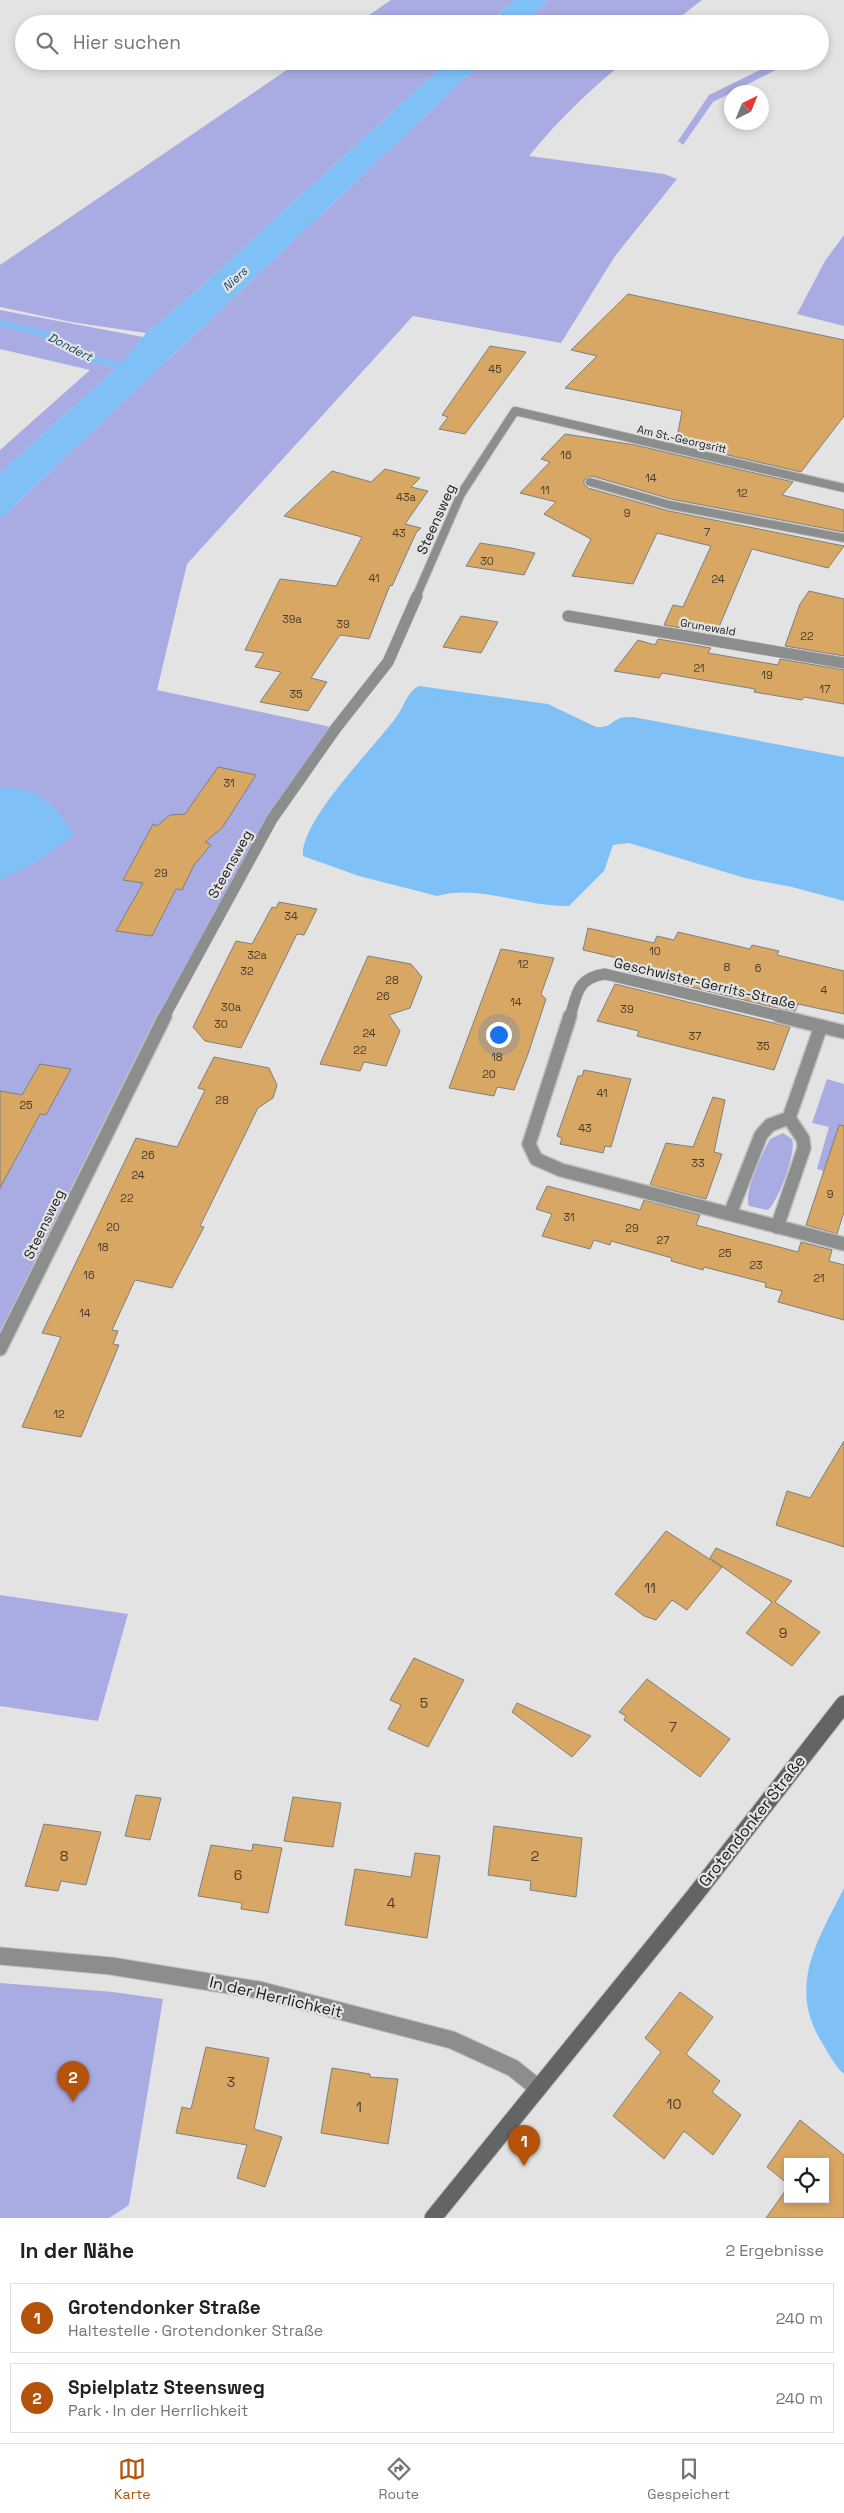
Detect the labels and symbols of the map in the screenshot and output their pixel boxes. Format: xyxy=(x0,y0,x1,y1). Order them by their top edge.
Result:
north arrow xyxy=(724,85,769,130)
water label: Niers xyxy=(219,263,251,295)
water label: Dondert xyxy=(45,329,96,366)
house number: 45 xyxy=(488,362,502,376)
street label: Am St.-Georgsritt xyxy=(636,422,729,456)
house number: 16 xyxy=(560,448,572,462)
house number: 14 xyxy=(645,471,657,485)
street label: Steensweg xyxy=(412,481,460,557)
house number: 11 xyxy=(540,483,550,497)
house number: 12 xyxy=(736,486,748,500)
house number: 43a xyxy=(396,490,417,504)
house number: 9 xyxy=(624,506,631,520)
house number: 7 xyxy=(704,525,710,539)
house number: 43 xyxy=(392,526,406,540)
house number: 30 xyxy=(480,554,494,568)
house number: 41 xyxy=(368,571,380,585)
house number: 24 xyxy=(711,572,725,586)
house number: 39a xyxy=(282,612,303,626)
street label: Grunewald xyxy=(679,615,737,639)
house number: 39 xyxy=(336,617,350,631)
house number: 22 xyxy=(800,629,814,643)
house number: 21 xyxy=(693,661,705,675)
house number: 19 xyxy=(761,668,773,682)
house number: 17 xyxy=(820,682,830,696)
house number: 35 xyxy=(289,687,303,701)
house number: 31 xyxy=(223,776,235,790)
street label: Steensweg xyxy=(204,827,256,901)
house number: 29 xyxy=(154,866,168,880)
house number: 34 xyxy=(284,909,298,923)
house number: 10 xyxy=(649,944,661,958)
house number: 32a xyxy=(247,948,267,962)
street label: Geschwister-Gerrits-Straße xyxy=(612,953,798,1013)
house number: 12 xyxy=(517,957,529,971)
house number: 8 xyxy=(724,960,731,974)
house number: 6 xyxy=(755,961,762,975)
house number: 32 xyxy=(240,964,254,978)
house number: 28 xyxy=(385,973,399,987)
house number: 4 xyxy=(821,983,828,997)
house number: 26 xyxy=(376,989,390,1003)
house number: 14 xyxy=(510,995,522,1009)
house number: 30a xyxy=(221,1000,242,1014)
house number: 39 xyxy=(620,1002,634,1016)
house number: 30 xyxy=(214,1017,228,1031)
your location xyxy=(486,1022,512,1048)
house number: 24 xyxy=(362,1026,376,1040)
house number: 37 xyxy=(689,1029,701,1043)
house number: 35 xyxy=(756,1039,770,1053)
house number: 22 xyxy=(353,1043,367,1057)
house number: 18 xyxy=(491,1050,503,1064)
house number: 20 xyxy=(482,1067,496,1081)
house number: 41 xyxy=(596,1086,608,1100)
house number: 28 xyxy=(215,1093,229,1107)
house number: 25 xyxy=(19,1098,33,1112)
house number: 43 xyxy=(578,1121,592,1135)
house number: 26 xyxy=(141,1148,155,1162)
house number: 33 xyxy=(691,1156,705,1170)
house number: 24 xyxy=(131,1168,145,1182)
street label: Steensweg xyxy=(19,1186,69,1262)
house number: 9 xyxy=(827,1187,834,1201)
house number: 22 xyxy=(120,1191,134,1205)
house number: 31 xyxy=(563,1210,575,1224)
house number: 20 xyxy=(106,1220,120,1234)
house number: 29 xyxy=(625,1221,639,1235)
house number: 27 xyxy=(657,1233,669,1247)
house number: 18 xyxy=(97,1240,109,1254)
house number: 25 xyxy=(718,1246,732,1260)
house number: 23 xyxy=(749,1258,763,1272)
house number: 16 xyxy=(83,1268,95,1282)
house number: 21 xyxy=(813,1271,825,1285)
house number: 14 xyxy=(79,1306,91,1320)
house number: 12 xyxy=(53,1407,65,1421)
house number: 11 xyxy=(644,1579,656,1597)
house number: 9 xyxy=(779,1624,787,1642)
house number: 5 xyxy=(420,1694,428,1712)
house number: 7 xyxy=(669,1718,677,1736)
street label: Grotendonker Straße xyxy=(694,1751,810,1891)
house number: 8 xyxy=(60,1847,69,1865)
house number: 2 xyxy=(531,1847,539,1865)
house number: 6 xyxy=(234,1866,242,1884)
house number: 4 xyxy=(387,1894,396,1912)
street label: In der Herrlichkeit xyxy=(207,1971,345,2023)
pin: 2 xyxy=(57,2061,89,2102)
house number: 3 xyxy=(227,2073,235,2091)
house number: 10 xyxy=(667,2095,681,2113)
house number: 1 xyxy=(356,2098,362,2116)
pin: 1 xyxy=(508,2125,540,2166)

